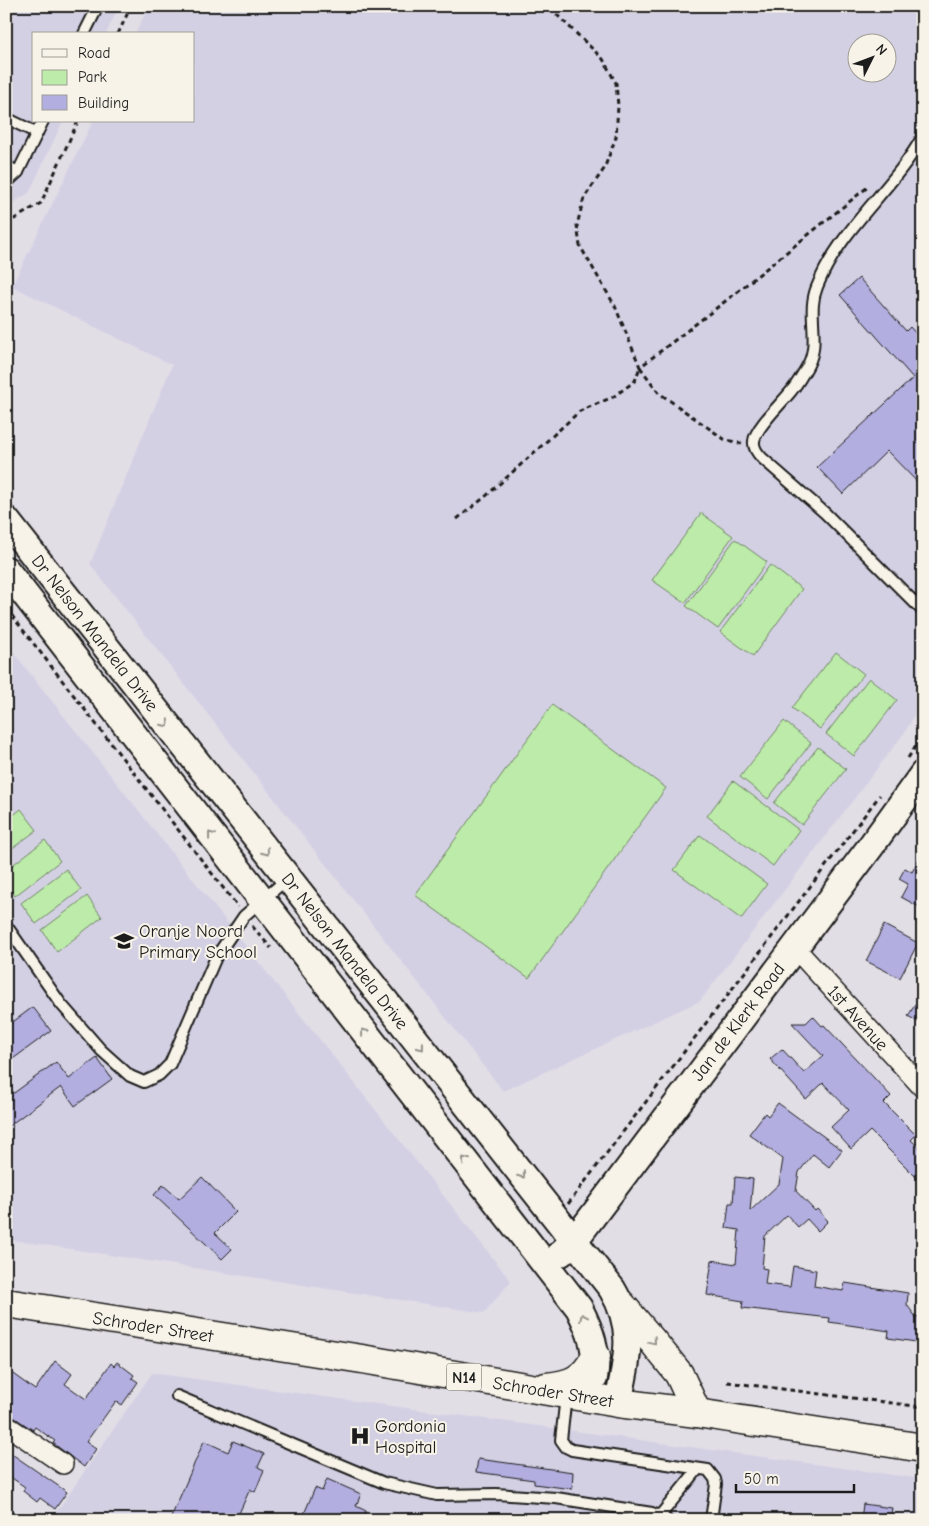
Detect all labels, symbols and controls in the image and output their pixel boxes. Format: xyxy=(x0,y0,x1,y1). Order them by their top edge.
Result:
legend xyxy=(32,32,195,122)
north arrow xyxy=(846,32,896,82)
text: N xyxy=(872,41,891,59)
text: Road xyxy=(78,44,110,62)
text: Park xyxy=(78,68,107,86)
text: Building xyxy=(78,94,129,112)
street label: Dr Nelson Mandela Drive xyxy=(27,551,162,716)
one-way arrow xyxy=(160,718,168,727)
one-way arrow xyxy=(207,831,216,840)
one-way arrow xyxy=(260,846,269,855)
street label: Dr Nelson Mandela Drive xyxy=(277,869,412,1034)
place label: Oranje Noord Primary School xyxy=(139,921,257,963)
school or university icon: Oranje Noord Primary School xyxy=(113,930,135,952)
street label: Jan de Klerk Road xyxy=(687,959,789,1085)
street label: 1st Avenue xyxy=(823,981,892,1055)
one-way arrow xyxy=(362,1029,370,1038)
one-way arrow xyxy=(416,1042,425,1051)
one-way arrow xyxy=(462,1157,470,1166)
one-way arrow xyxy=(516,1169,524,1178)
street label: Schroder Street xyxy=(91,1308,215,1347)
one-way arrow xyxy=(579,1313,590,1322)
one-way arrow xyxy=(647,1335,655,1344)
road number: N14 xyxy=(446,1364,482,1390)
street label: Schroder Street xyxy=(491,1373,615,1412)
place label: Gordonia Hospital xyxy=(375,1416,446,1458)
hospital icon: Gordonia Hospital xyxy=(349,1425,371,1447)
scale bar xyxy=(736,1461,854,1493)
text: 50 m xyxy=(744,1470,779,1488)

